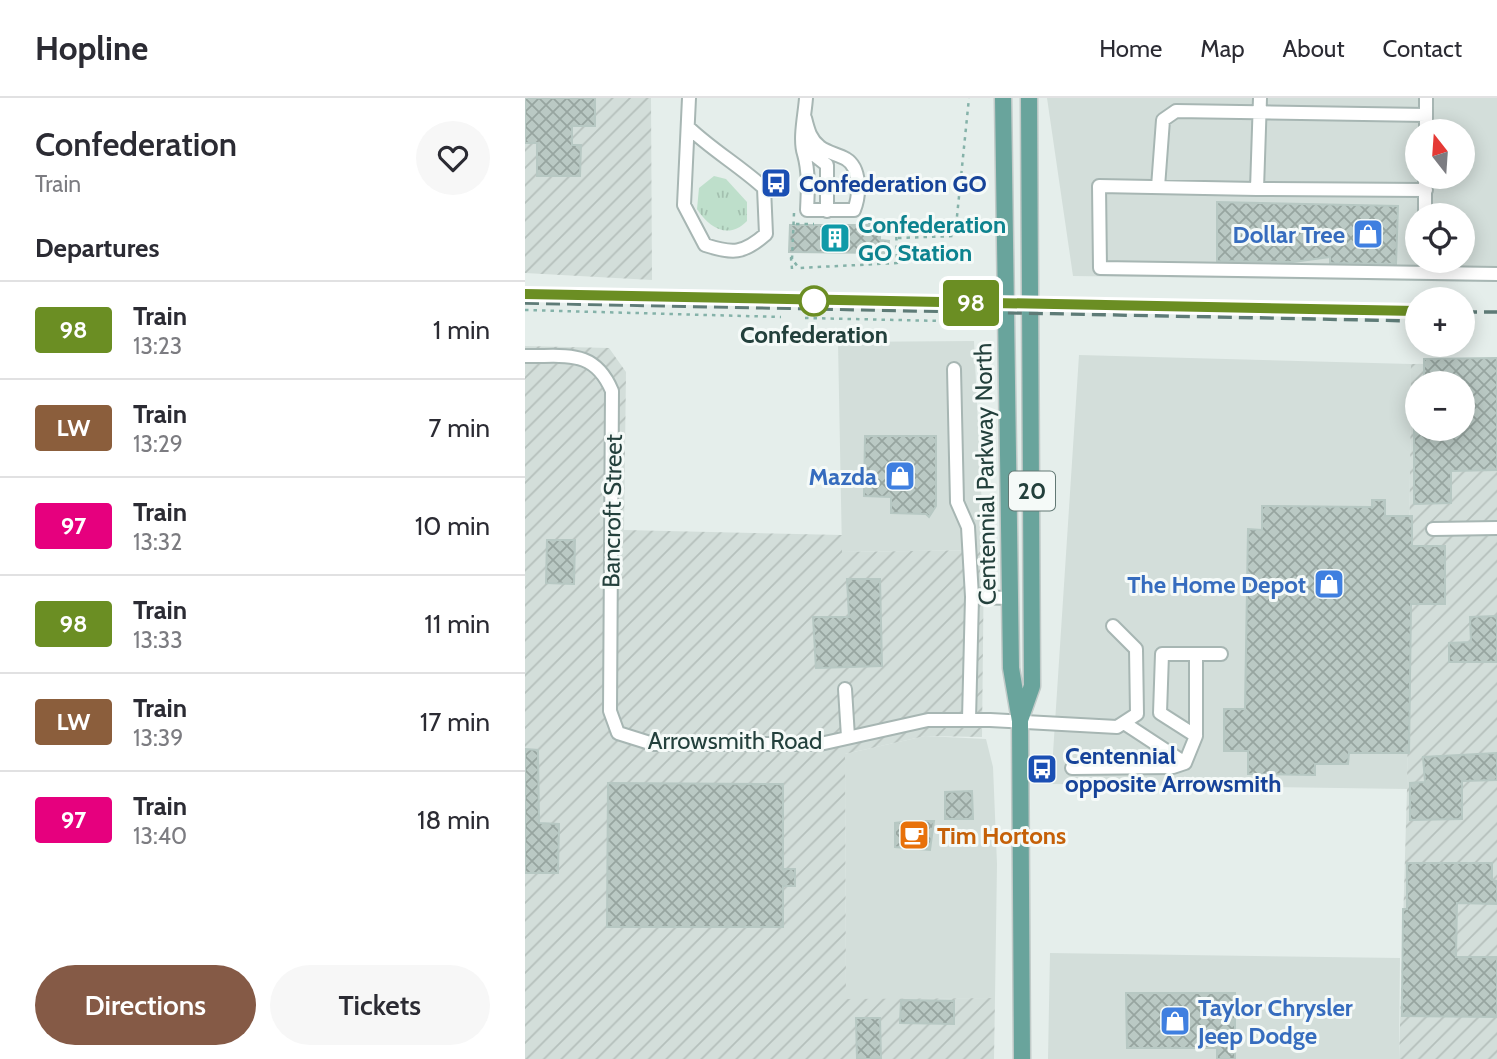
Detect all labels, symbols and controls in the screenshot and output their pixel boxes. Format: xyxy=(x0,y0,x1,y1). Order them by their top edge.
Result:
text: Hopline xyxy=(35,28,148,68)
text: Home xyxy=(1099,34,1162,63)
text: Map xyxy=(1200,34,1245,63)
text: About xyxy=(1283,34,1345,63)
text: Contact xyxy=(1383,34,1462,63)
north arrow xyxy=(1405,119,1475,189)
map controls xyxy=(1405,119,1475,441)
button: heart xyxy=(416,121,490,195)
text: Confederation xyxy=(35,124,237,164)
bus stop icon: Confederation GO xyxy=(759,166,793,200)
place label: Confederation GO xyxy=(799,169,987,198)
text: Train xyxy=(35,170,81,198)
button: locate xyxy=(1405,203,1475,273)
place label: Confederation GO Station xyxy=(858,210,1006,267)
shop icon: Dollar Tree xyxy=(1351,217,1385,251)
place label: Dollar Tree xyxy=(1233,220,1345,249)
building icon: Confederation GO Station xyxy=(818,221,852,255)
text: Departures xyxy=(35,232,159,264)
line badge: 98 xyxy=(939,280,1003,326)
marker: Confederation xyxy=(799,286,829,316)
button: + xyxy=(1405,287,1475,357)
text: 98 xyxy=(957,288,985,317)
text: Train xyxy=(133,300,187,332)
text: 1 min xyxy=(433,314,490,346)
text: 98 xyxy=(60,315,87,344)
place label: Confederation xyxy=(740,320,888,349)
text: 13:23 xyxy=(133,332,182,360)
street label: Centennial Parkway North xyxy=(968,343,1002,605)
button: − xyxy=(1405,371,1475,441)
text: Train xyxy=(133,398,187,430)
text: 7 min xyxy=(428,412,490,444)
text: LW xyxy=(57,413,90,442)
text: 13:29 xyxy=(133,430,183,458)
street label: Bancroft Street xyxy=(596,434,628,588)
shop icon: Mazda xyxy=(883,459,917,493)
place label: Mazda xyxy=(808,462,877,491)
road number: 20 xyxy=(1009,472,1055,510)
text: Train xyxy=(133,496,187,528)
text: 10 min xyxy=(415,510,490,542)
text: 97 xyxy=(61,511,86,540)
text: 13:32 xyxy=(133,528,182,556)
shop icon: The Home Depot xyxy=(1312,567,1346,601)
place label: The Home Depot xyxy=(1127,570,1306,599)
text: Train xyxy=(133,594,187,626)
text: 11 min xyxy=(424,608,490,640)
text: 98 xyxy=(60,609,87,638)
text: 13:33 xyxy=(133,626,183,654)
text: Train xyxy=(133,692,187,724)
text: 17 min xyxy=(420,706,490,738)
text: LW xyxy=(57,707,90,736)
text: 13:39 xyxy=(133,724,183,752)
street label: Arrowsmith Road xyxy=(648,726,822,755)
place label: Centennial opposite Arrowsmith xyxy=(1065,741,1282,798)
bus stop icon: Centennial opposite Arrowsmith xyxy=(1025,752,1059,786)
text: Train xyxy=(133,790,187,822)
text: 18 min xyxy=(417,804,490,836)
text: 97 xyxy=(61,805,86,834)
cafe icon: Tim Hortons xyxy=(897,818,931,852)
place label: Tim Hortons xyxy=(937,821,1066,850)
text: 13:40 xyxy=(133,822,187,850)
button: Directions xyxy=(35,965,256,1045)
button: Tickets xyxy=(270,965,490,1045)
place label: Taylor Chrysler Jeep Dodge xyxy=(1197,993,1353,1050)
shop icon: Taylor Chrysler Jeep Dodge xyxy=(1158,1004,1192,1038)

